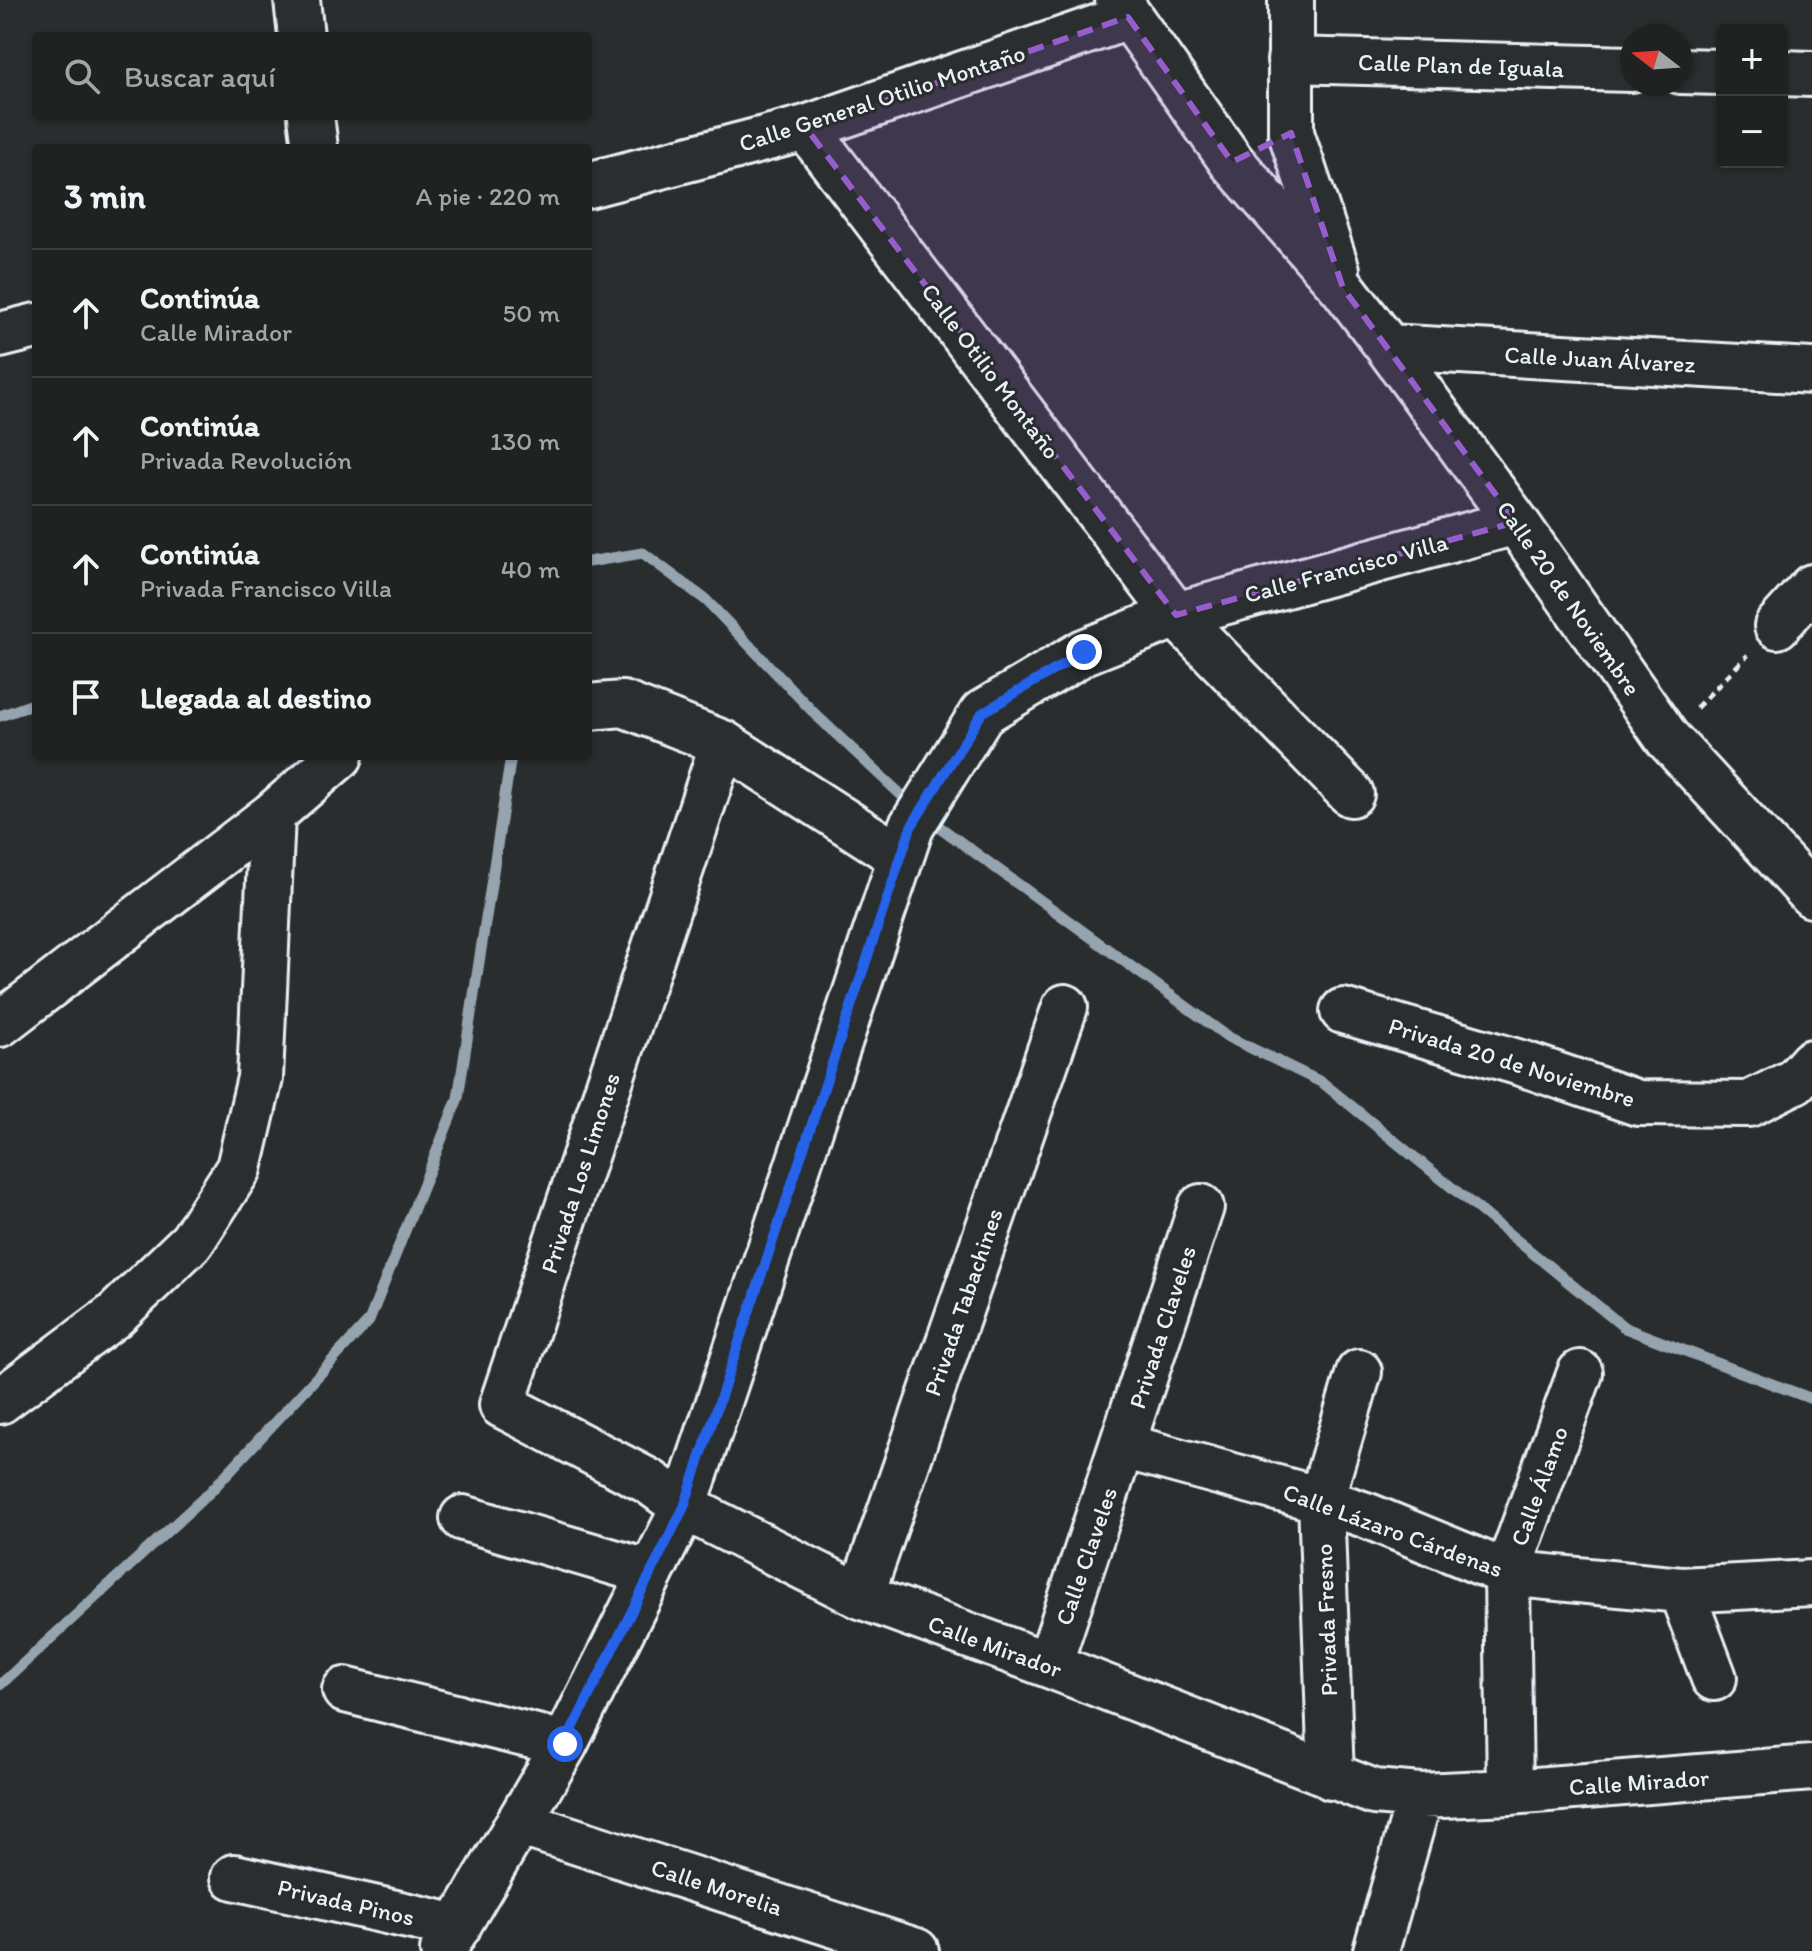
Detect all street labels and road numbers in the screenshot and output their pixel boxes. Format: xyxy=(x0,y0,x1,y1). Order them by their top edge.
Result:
street label: Calle General Otilio Montaño xyxy=(735,38,1029,158)
street label: Calle Plan de Iguala xyxy=(1358,47,1565,83)
street label: Calle Otilio Montaño xyxy=(915,277,1067,465)
street label: Calle Juan Álvarez xyxy=(1504,340,1696,378)
street label: Calle 20 de Noviembre xyxy=(1491,495,1647,701)
street label: Calle Francisco Villa xyxy=(1241,527,1451,609)
street label: Privada 20 de Noviembre xyxy=(1385,1011,1639,1113)
street label: Privada Los Limones xyxy=(534,1069,626,1277)
street label: Privada Tabachines xyxy=(917,1204,1009,1400)
street label: Privada Claveles xyxy=(1122,1242,1202,1412)
street label: Calle Álamo xyxy=(1504,1422,1574,1550)
street label: Calle Lázaro Cárdenas xyxy=(1279,1477,1507,1583)
street label: Calle Claveles xyxy=(1049,1483,1123,1629)
street label: Privada Fresno xyxy=(1309,1543,1343,1697)
street label: Calle Mirador xyxy=(924,1608,1066,1684)
street label: Calle Mirador xyxy=(1568,1763,1710,1801)
street label: Calle Morelia xyxy=(648,1852,787,1922)
street label: Privada Pinos xyxy=(275,1872,417,1932)

